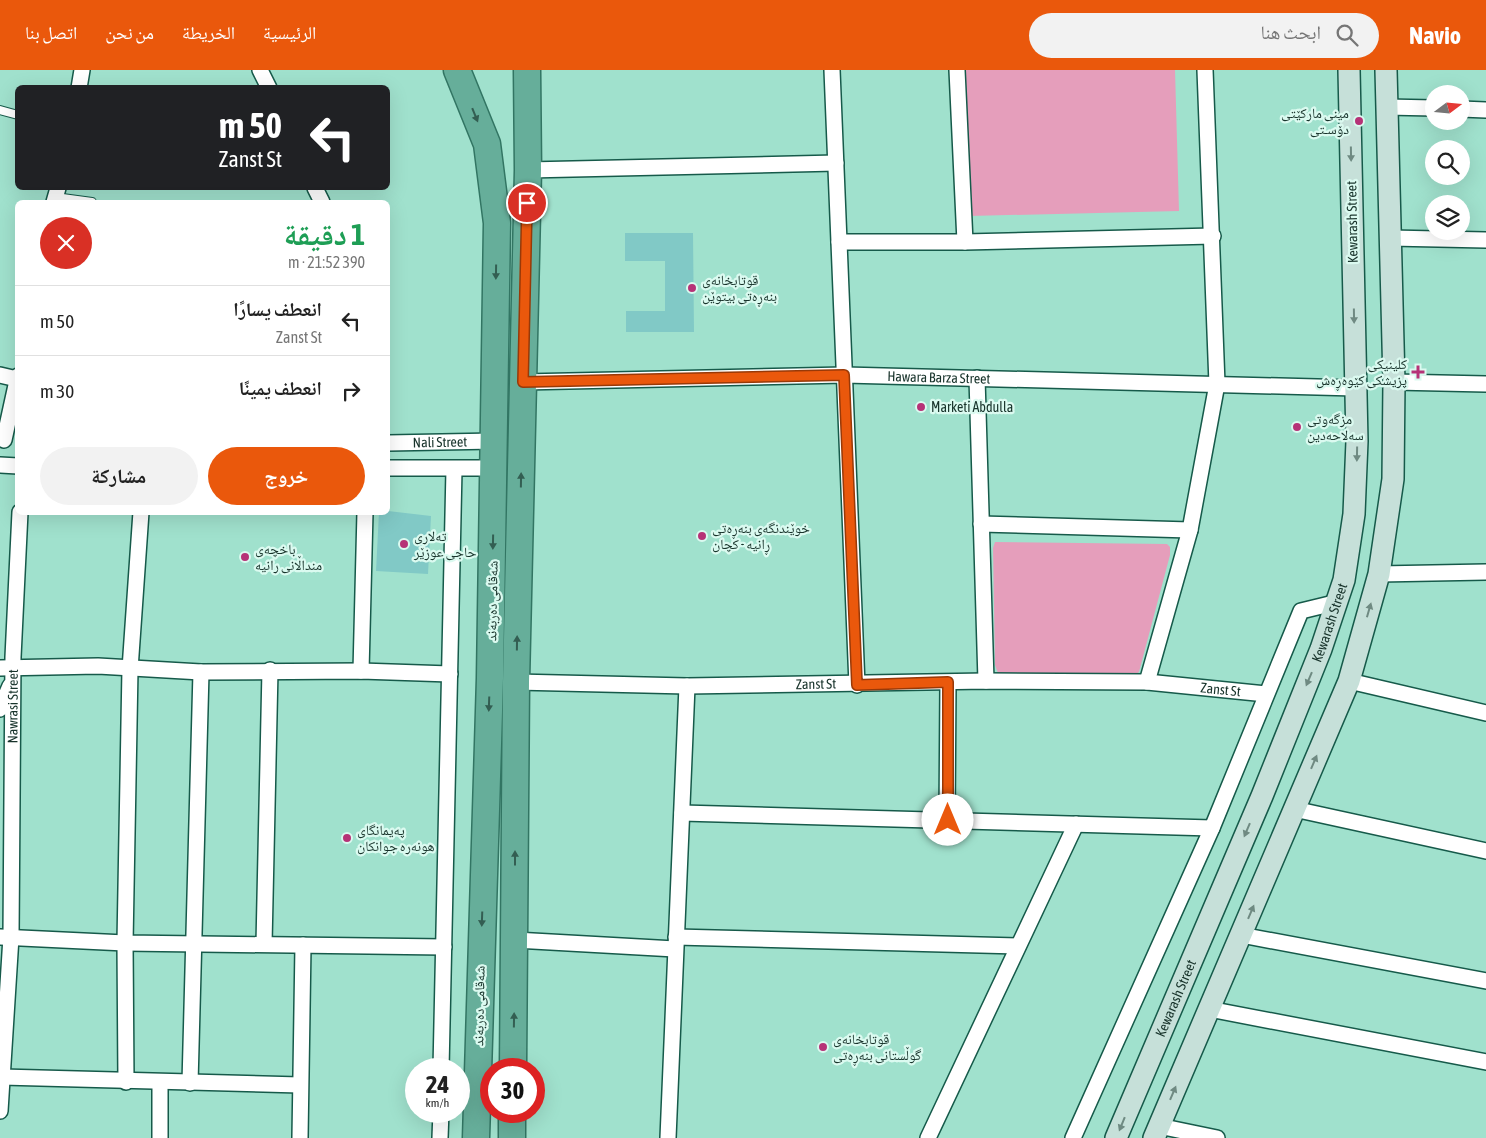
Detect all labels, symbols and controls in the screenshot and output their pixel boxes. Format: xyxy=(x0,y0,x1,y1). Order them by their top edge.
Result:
search box xyxy=(1029,13,1379,58)
text: ابحث هنا xyxy=(1260,21,1321,43)
icon: search xyxy=(1333,21,1361,49)
text: اتصل بنا xyxy=(25,22,77,43)
text: من نحن xyxy=(105,22,154,43)
text: الخريطة xyxy=(182,22,235,43)
text: الرئيسية xyxy=(263,22,316,43)
text: Navio xyxy=(1409,22,1461,49)
north arrow xyxy=(1425,85,1470,130)
map controls xyxy=(1425,85,1470,240)
text: 50 m xyxy=(219,105,282,145)
icon: left xyxy=(300,105,365,170)
place label: مینی مارکێتی دۆسـتی xyxy=(1281,105,1349,138)
one-way arrow xyxy=(472,108,480,122)
marker: مینی مارکێتی دۆسـتی xyxy=(1353,115,1365,127)
button: search xyxy=(1425,140,1470,185)
text: Zanst St xyxy=(219,146,282,172)
one-way arrow xyxy=(1347,146,1355,162)
street label: Kewarash Street xyxy=(1343,181,1361,263)
pin xyxy=(506,182,548,224)
icon: arrive xyxy=(513,189,541,217)
button: layers xyxy=(1425,195,1470,240)
button: close xyxy=(40,217,92,269)
text: 1 دقيقة xyxy=(284,217,365,251)
text: 390 m · 21:52 xyxy=(288,253,365,271)
one-way arrow xyxy=(492,264,500,280)
place label: قوتابخانەی بنەڕەتی بیتوێن xyxy=(702,272,777,308)
marker: قوتابخانەی بنەڕەتی بیتوێن xyxy=(686,282,698,294)
text: انعطف يسارًا xyxy=(233,298,322,320)
icon: left xyxy=(337,307,365,335)
one-way arrow xyxy=(1350,308,1358,324)
text: 50 m xyxy=(40,310,74,332)
text: Zanst St xyxy=(276,328,322,346)
place label: كلینیكی پزیشكی كێوەڕەش xyxy=(1316,356,1407,392)
marker: كلینیكی پزیشكی كێوەڕەش xyxy=(1411,365,1425,379)
street label: Hawara Barza Street xyxy=(887,368,991,387)
text: انعطف يمينًا xyxy=(239,377,322,399)
icon: right xyxy=(337,377,365,405)
text: 30 m xyxy=(40,380,74,402)
place label: Marketi Abdulla xyxy=(931,399,1013,415)
marker: Marketi Abdulla xyxy=(915,401,927,413)
place label: مزگەوتی سەلاحەدین xyxy=(1307,411,1364,444)
marker: مزگەوتی سەلاحەدین xyxy=(1291,421,1303,433)
street label: Nali Street xyxy=(413,434,467,451)
one-way arrow xyxy=(1353,446,1361,462)
button: مشاركة xyxy=(40,447,198,505)
button: خروج xyxy=(208,447,365,505)
one-way arrow xyxy=(517,472,525,488)
place label: خوێندنگەی بنەڕەتی ڕانیە - کچان xyxy=(712,520,810,556)
place label: تەلاری حاجی عوزێر xyxy=(413,528,476,561)
marker: خوێندنگەی بنەڕەتی ڕانیە - کچان xyxy=(696,530,708,542)
one-way arrow xyxy=(489,534,497,550)
marker: تەلاری حاجی عوزێر xyxy=(398,538,410,550)
place label: باخچەی منداڵانی رانیە xyxy=(255,541,322,574)
marker: باخچەی منداڵانی رانیە xyxy=(239,551,251,563)
street label: شەقامی دەربەند xyxy=(483,561,502,641)
street label: Kewarash Street xyxy=(1309,581,1350,664)
one-way arrow xyxy=(1366,602,1374,617)
one-way arrow xyxy=(513,634,521,650)
street label: Nawrasi Street xyxy=(4,669,21,744)
one-way arrow xyxy=(1304,672,1312,686)
street label: Zanst St xyxy=(796,676,836,692)
street label: Zanst St xyxy=(1200,679,1241,699)
one-way arrow xyxy=(485,697,493,713)
one-way arrow xyxy=(1311,755,1319,769)
position arrow xyxy=(921,793,973,845)
place label: پەیمانگای هونەرە جوانکان xyxy=(357,822,435,855)
one-way arrow xyxy=(1242,823,1250,837)
marker: پەیمانگای هونەرە جوانکان xyxy=(341,832,353,844)
one-way arrow xyxy=(511,849,519,865)
one-way arrow xyxy=(1247,905,1255,919)
one-way arrow xyxy=(477,911,485,927)
street label: Kewarash Street xyxy=(1152,957,1199,1039)
street label: شەقامی دەربەند xyxy=(470,966,489,1046)
one-way arrow xyxy=(510,1012,518,1028)
place label: قوتابخانه‌ی گوڵستانی بنه‌ڕه‌تی xyxy=(833,1031,922,1067)
marker: قوتابخانه‌ی گوڵستانی بنه‌ڕه‌تی xyxy=(817,1041,829,1053)
speed limit sign: 30 xyxy=(480,1058,545,1123)
text: 24 xyxy=(426,1070,449,1098)
one-way arrow xyxy=(1169,1086,1177,1100)
text: km/h xyxy=(426,1096,449,1110)
one-way arrow xyxy=(1118,1117,1126,1132)

